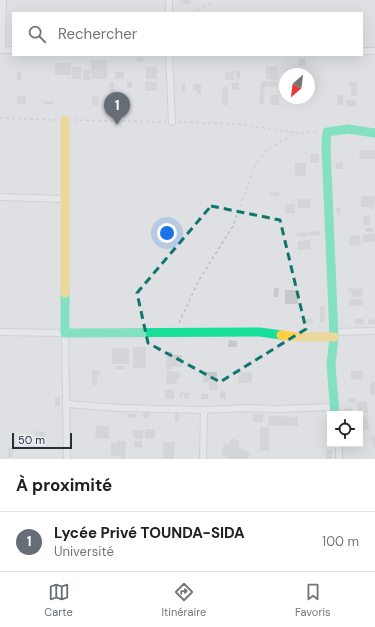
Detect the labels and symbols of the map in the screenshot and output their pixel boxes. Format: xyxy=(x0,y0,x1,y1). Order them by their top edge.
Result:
north arrow xyxy=(279,68,315,104)
pin: 1 xyxy=(104,92,130,125)
your location xyxy=(157,223,177,243)
scale bar xyxy=(12,431,72,450)

